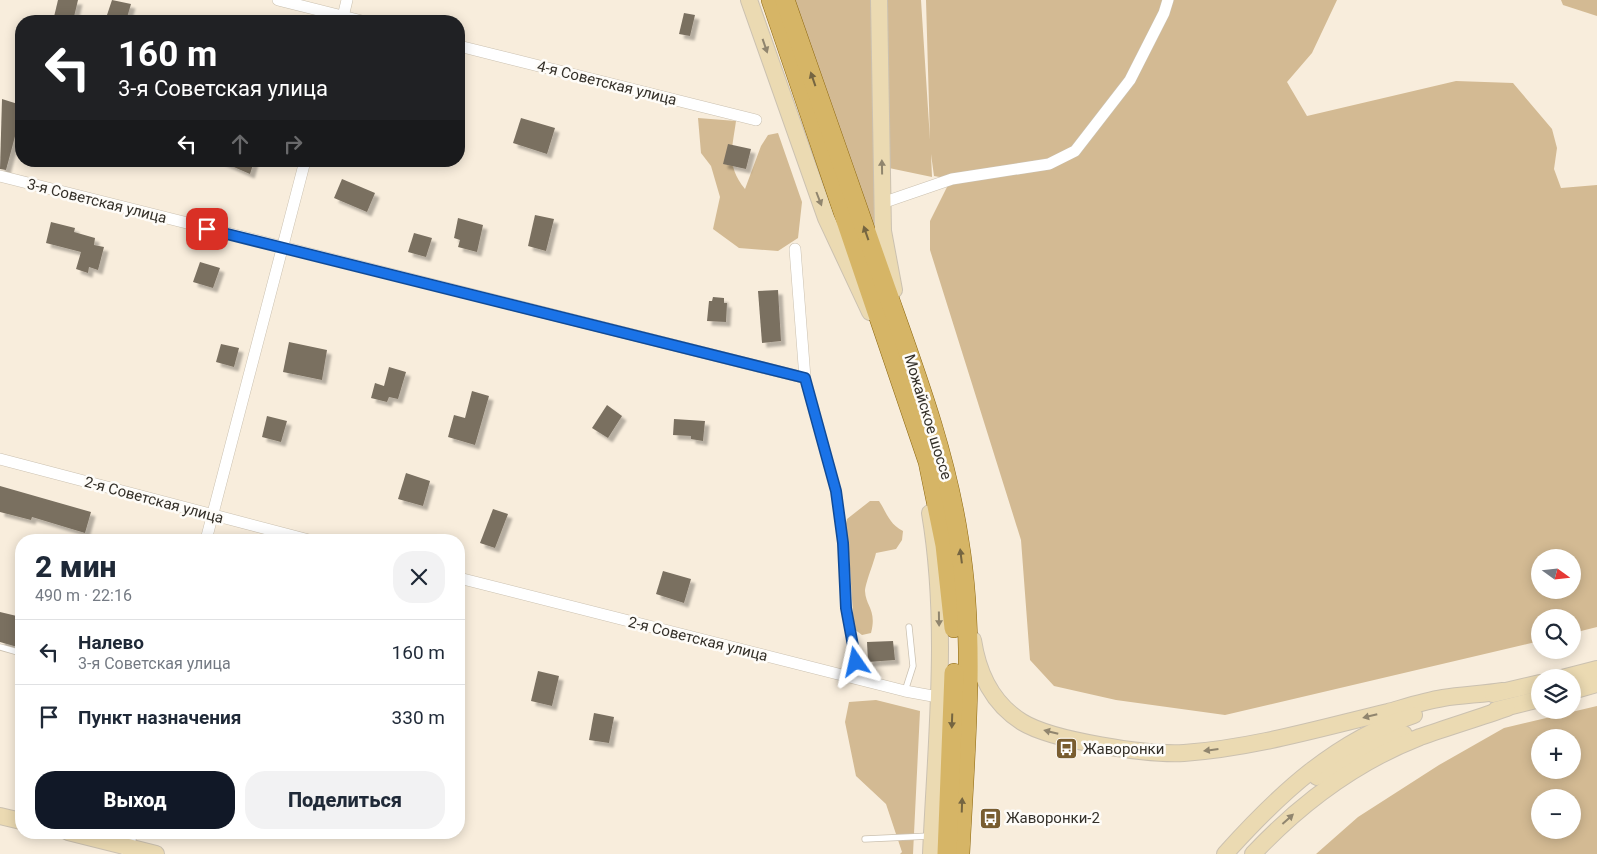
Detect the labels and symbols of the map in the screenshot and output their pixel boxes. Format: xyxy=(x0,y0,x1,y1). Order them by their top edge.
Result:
one-way arrow xyxy=(761,39,769,54)
street label: 4-я Советская улица xyxy=(535,57,679,109)
one-way arrow xyxy=(808,71,816,86)
one-way arrow xyxy=(878,159,886,175)
street label: 3-я Советская улица xyxy=(25,175,169,227)
one-way arrow xyxy=(815,192,823,207)
pin xyxy=(186,208,228,250)
one-way arrow xyxy=(862,225,869,240)
street label: Можайское шоссе xyxy=(900,352,956,482)
street label: 2-я Советская улица xyxy=(83,473,225,527)
one-way arrow xyxy=(957,547,965,563)
north arrow xyxy=(1531,549,1581,599)
one-way arrow xyxy=(935,611,943,627)
street label: 2-я Советская улица xyxy=(626,613,770,665)
position arrow xyxy=(829,635,881,687)
one-way arrow xyxy=(1362,712,1377,720)
one-way arrow xyxy=(948,713,956,729)
one-way arrow xyxy=(1043,728,1058,736)
bus stop icon: Жаворонки xyxy=(1055,737,1079,761)
place label: Жаворонки xyxy=(1083,740,1164,758)
one-way arrow xyxy=(1203,746,1219,754)
one-way arrow xyxy=(958,797,966,813)
bus stop icon: Жаворонки-2 xyxy=(978,806,1002,830)
place label: Жаворонки-2 xyxy=(1006,809,1100,827)
one-way arrow xyxy=(1281,814,1294,825)

